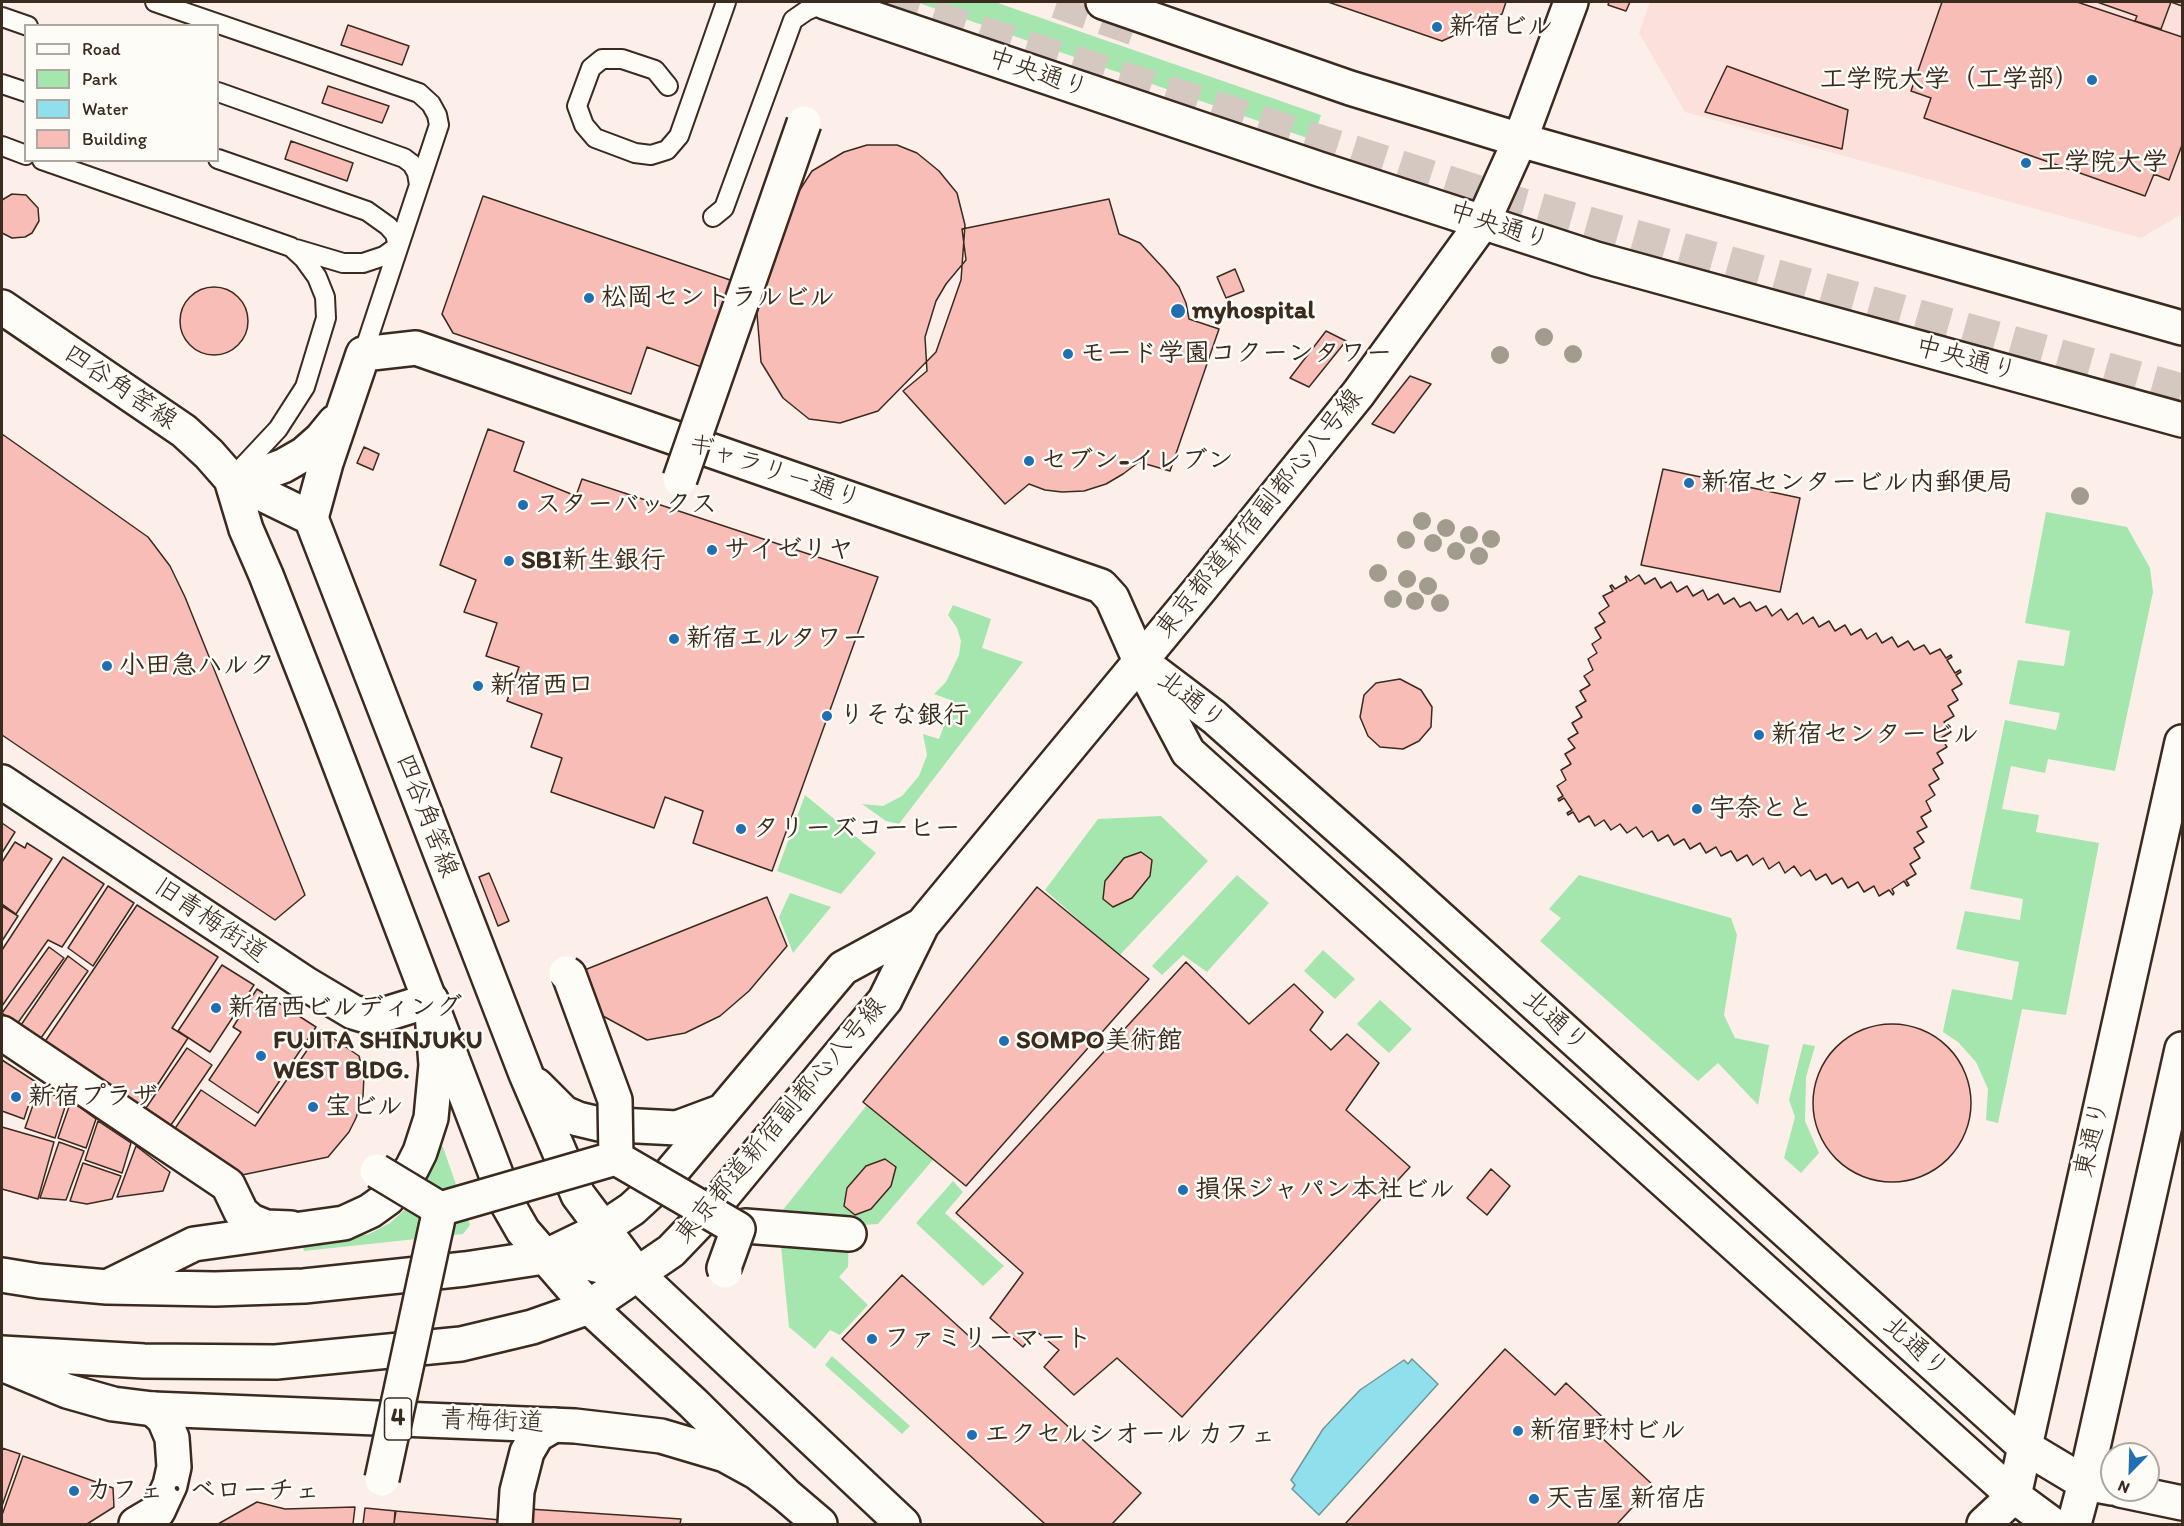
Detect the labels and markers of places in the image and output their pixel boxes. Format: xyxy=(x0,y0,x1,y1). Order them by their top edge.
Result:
place label: 新宿ビル xyxy=(1449,11,1553,43)
marker: 新宿ビル xyxy=(1430,20,1444,34)
place label: 工学院大学（工学部） xyxy=(1820,64,2080,96)
marker: 工学院大学（工学部） xyxy=(2085,73,2099,87)
place label: 工学院大学 xyxy=(2038,147,2168,179)
marker: 工学院大学 xyxy=(2019,156,2033,170)
place label: 松岡セントラルビル xyxy=(601,282,835,314)
marker: 松岡セントラルビル xyxy=(582,291,596,305)
place label: myhospital xyxy=(1192,295,1315,327)
marker: myhospital xyxy=(1169,302,1187,320)
place label: モード学園コクーンタワー xyxy=(1080,338,1392,370)
marker: モード学園コクーンタワー xyxy=(1061,347,1075,361)
place label: セブン-イレブン xyxy=(1041,445,1233,477)
marker: セブン-イレブン xyxy=(1022,454,1036,468)
place label: 新宿センタービル内郵便局 xyxy=(1701,467,2013,499)
marker: 新宿センタービル内郵便局 xyxy=(1682,476,1696,490)
place label: スターバックス xyxy=(535,489,717,521)
marker: スターバックス xyxy=(516,498,530,512)
place label: サイゼリヤ xyxy=(724,534,854,566)
marker: サイゼリヤ xyxy=(705,543,719,557)
place label: SBI新生銀行 xyxy=(521,545,666,577)
marker: SBI新生銀行 xyxy=(502,554,516,568)
place label: 新宿エルタワー xyxy=(686,623,868,655)
marker: 新宿エルタワー xyxy=(667,632,681,646)
place label: 小田急ハルク xyxy=(119,650,275,682)
marker: 小田急ハルク xyxy=(100,659,114,673)
place label: 新宿西口 xyxy=(490,670,594,702)
marker: 新宿西口 xyxy=(471,679,485,693)
place label: りそな銀行 xyxy=(839,700,969,732)
marker: りそな銀行 xyxy=(820,709,834,723)
place label: 新宿センタービル xyxy=(1771,719,1979,751)
marker: 新宿センタービル xyxy=(1752,728,1766,742)
place label: 宇奈とと xyxy=(1709,793,1813,825)
marker: 宇奈とと xyxy=(1690,802,1704,816)
place label: タリーズコーヒー xyxy=(753,813,960,845)
marker: タリーズコーヒー xyxy=(734,822,748,836)
place label: 新宿西ビルディング xyxy=(228,992,462,1024)
marker: 新宿西ビルディング xyxy=(209,1001,223,1015)
place label: FUJITA SHINJUKU WEST BlDG. xyxy=(273,1025,483,1086)
place label: SOMPO美術館 xyxy=(1016,1025,1182,1057)
marker: SOMPO美術館 xyxy=(997,1034,1011,1048)
marker: FUJITA SHINJUKU WEST BlDG. xyxy=(254,1049,268,1063)
place label: 新宿プラザ xyxy=(28,1081,158,1113)
marker: 新宿プラザ xyxy=(9,1090,23,1104)
place label: 宝ビル xyxy=(325,1091,403,1123)
marker: 宝ビル xyxy=(306,1100,320,1114)
place label: 損保ジャパン本社ビル xyxy=(1195,1174,1455,1206)
marker: 損保ジャパン本社ビル xyxy=(1176,1183,1190,1197)
place label: ファミリーマート xyxy=(884,1323,1092,1355)
marker: ファミリーマート xyxy=(865,1332,879,1346)
place label: 新宿野村ビル xyxy=(1530,1415,1686,1447)
place label: エクセルシオール カフェ xyxy=(984,1419,1276,1451)
marker: 新宿野村ビル xyxy=(1511,1424,1525,1438)
marker: エクセルシオール カフェ xyxy=(965,1428,979,1442)
place label: カフェ・ベローチェ xyxy=(86,1475,320,1507)
place label: 天吉屋 新宿店 xyxy=(1546,1483,1708,1515)
marker: カフェ・ベローチェ xyxy=(67,1484,81,1498)
marker: 天吉屋 新宿店 xyxy=(1527,1492,1541,1506)

